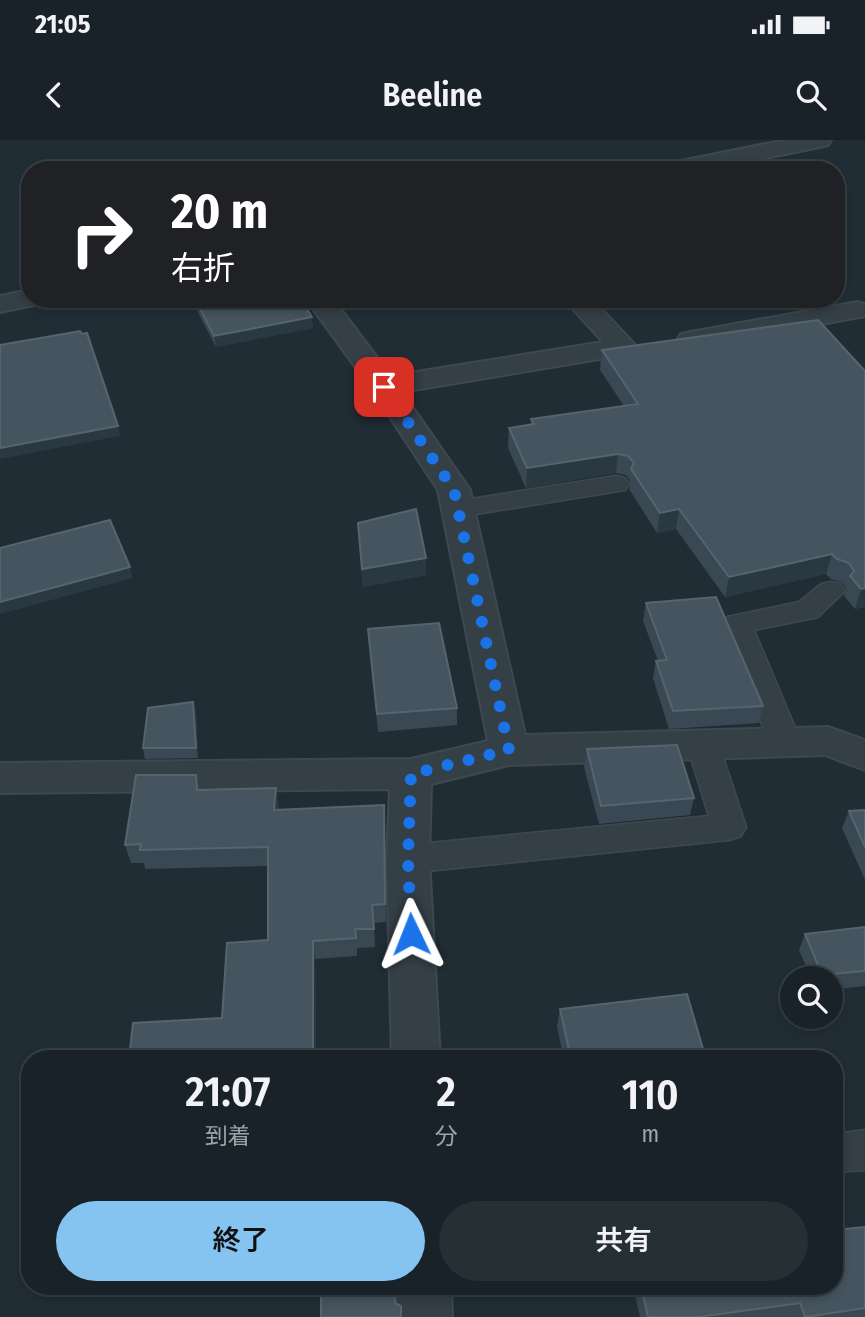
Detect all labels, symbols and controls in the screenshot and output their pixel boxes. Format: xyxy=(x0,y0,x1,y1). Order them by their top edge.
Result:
text: 21:05 xyxy=(35,9,91,40)
icon: back xyxy=(35,76,73,114)
text: Beeline xyxy=(383,76,482,114)
icon: search xyxy=(792,76,830,114)
text: 20 m xyxy=(171,182,268,241)
icon: right xyxy=(56,189,147,280)
text: 右折 xyxy=(171,249,235,287)
pin xyxy=(354,357,414,417)
icon: arrive xyxy=(365,368,403,406)
position arrow xyxy=(374,897,448,971)
map controls xyxy=(780,966,843,1029)
button: search xyxy=(780,966,843,1029)
text: 21:07 xyxy=(185,1067,270,1117)
text: 2 xyxy=(436,1067,456,1117)
text: 110 xyxy=(622,1070,679,1120)
text: m xyxy=(641,1120,659,1148)
text: 到着 xyxy=(205,1122,251,1150)
text: 分 xyxy=(435,1122,458,1150)
button: 終了 xyxy=(56,1201,425,1281)
button: 共有 xyxy=(439,1201,808,1281)

